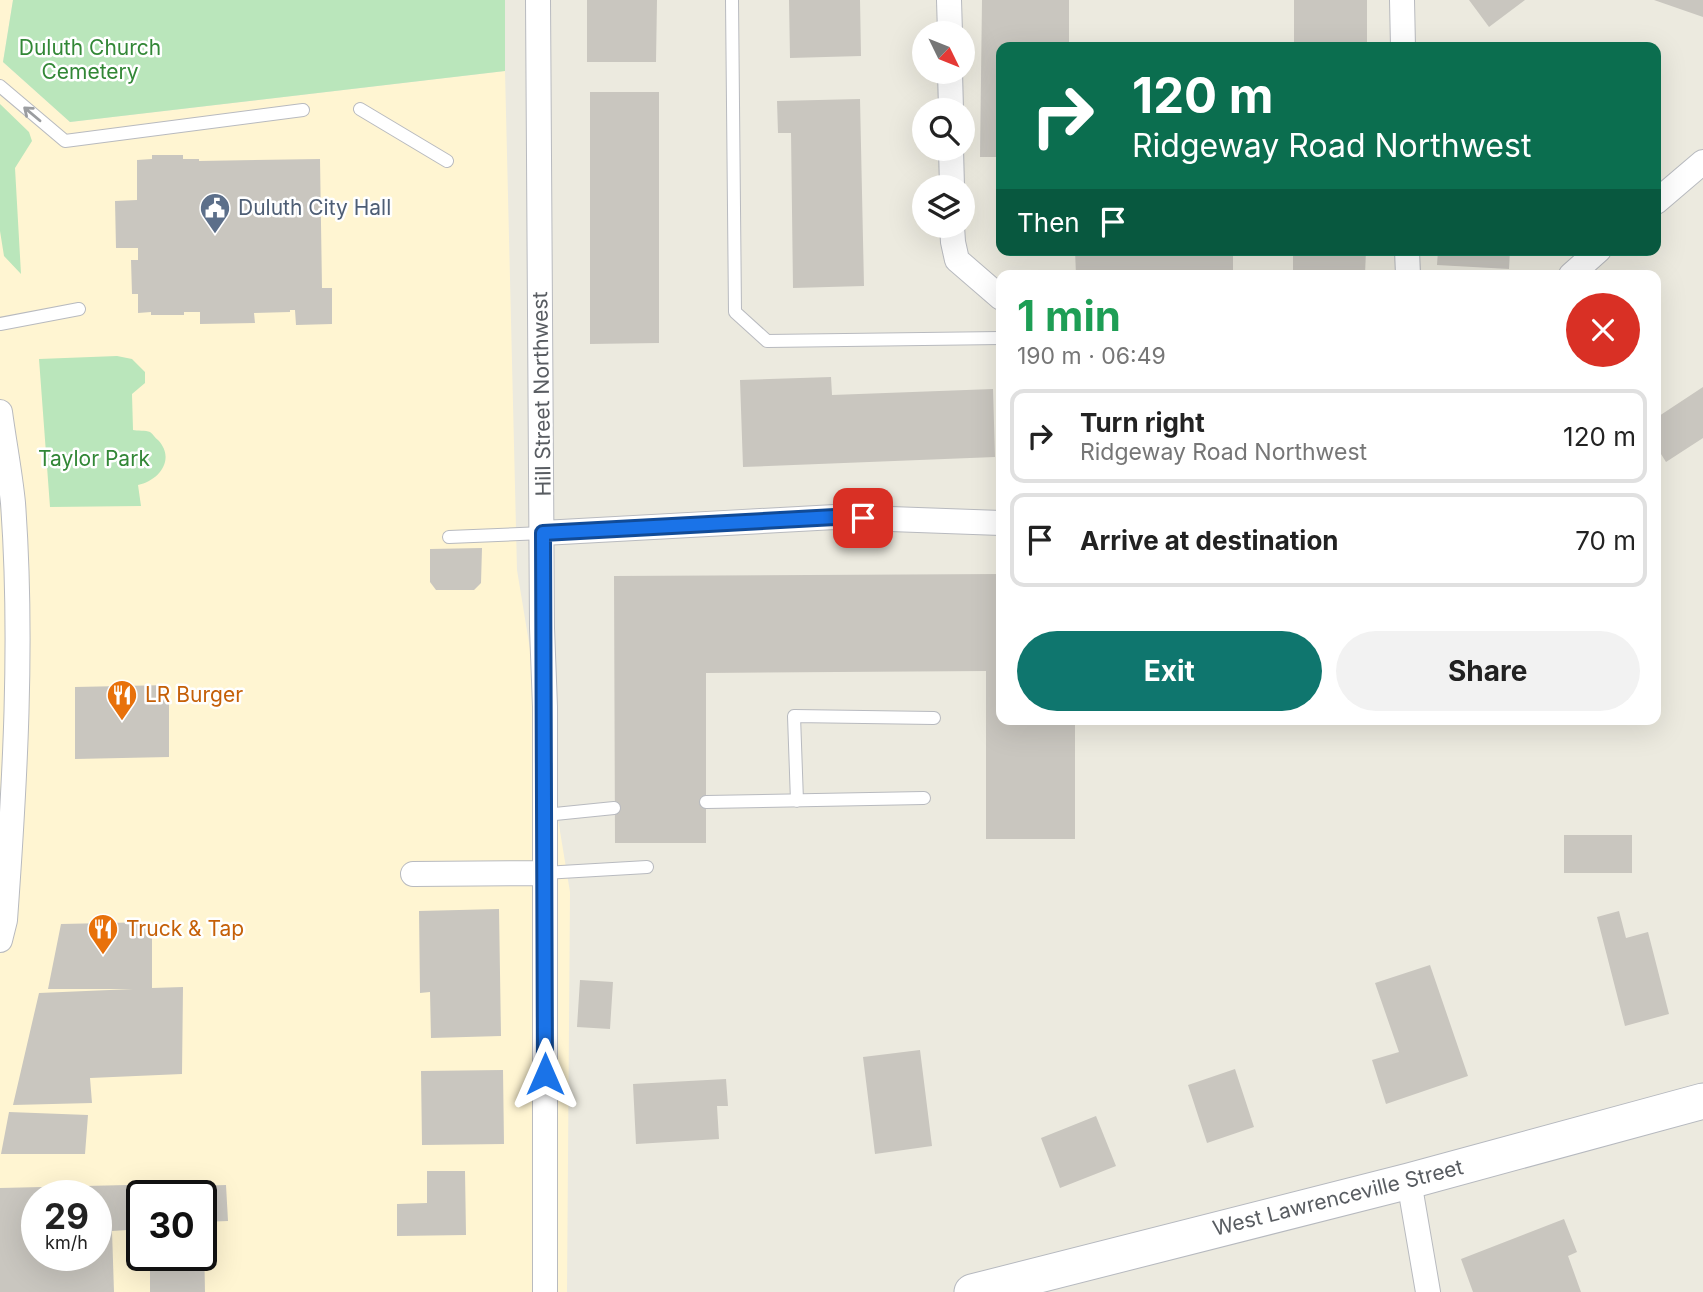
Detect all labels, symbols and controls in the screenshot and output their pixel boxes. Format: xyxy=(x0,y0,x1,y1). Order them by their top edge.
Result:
north arrow xyxy=(912,21,975,84)
map controls xyxy=(912,21,975,238)
park label: Duluth Church Cemetery xyxy=(19,35,161,84)
text: 120 m xyxy=(1132,66,1273,125)
icon: right xyxy=(1017,70,1108,161)
button: search xyxy=(912,98,975,161)
one-way arrow xyxy=(24,106,42,121)
text: Ridgeway Road Northwest xyxy=(1132,126,1531,165)
button: layers xyxy=(912,175,975,238)
public building icon: Duluth City Hall xyxy=(198,191,232,235)
place label: Duluth City Hall xyxy=(238,195,391,220)
icon: arrive xyxy=(1094,203,1132,241)
text: Then xyxy=(1017,207,1080,238)
text: 1 min xyxy=(1017,290,1121,341)
street label: Hill Street Northwest xyxy=(527,291,556,497)
button: close xyxy=(1566,293,1640,367)
text: 190 m · 06:49 xyxy=(1017,342,1166,370)
text: Turn right xyxy=(1080,407,1205,438)
icon: right xyxy=(1021,417,1059,455)
text: 120 m xyxy=(1563,421,1636,452)
text: Ridgeway Road Northwest xyxy=(1080,438,1367,466)
park label: Taylor Park xyxy=(38,446,150,471)
pin xyxy=(833,488,893,548)
icon: arrive xyxy=(844,499,882,537)
icon: arrive xyxy=(1021,521,1059,559)
text: Arrive at destination xyxy=(1080,525,1339,556)
text: 70 m xyxy=(1575,525,1636,556)
button: Exit xyxy=(1017,631,1322,711)
button: Share xyxy=(1336,631,1640,711)
restaurant icon: LR Burger xyxy=(105,678,139,722)
place label: LR Burger xyxy=(145,682,243,707)
restaurant icon: Truck & Tap xyxy=(86,912,120,956)
place label: Truck & Tap xyxy=(126,916,244,941)
position arrow xyxy=(508,1037,582,1111)
street label: West Lawrenceville Street xyxy=(1210,1154,1466,1241)
speed limit sign: 30 xyxy=(126,1180,217,1271)
text: 29 xyxy=(44,1195,89,1237)
text: km/h xyxy=(45,1232,88,1253)

